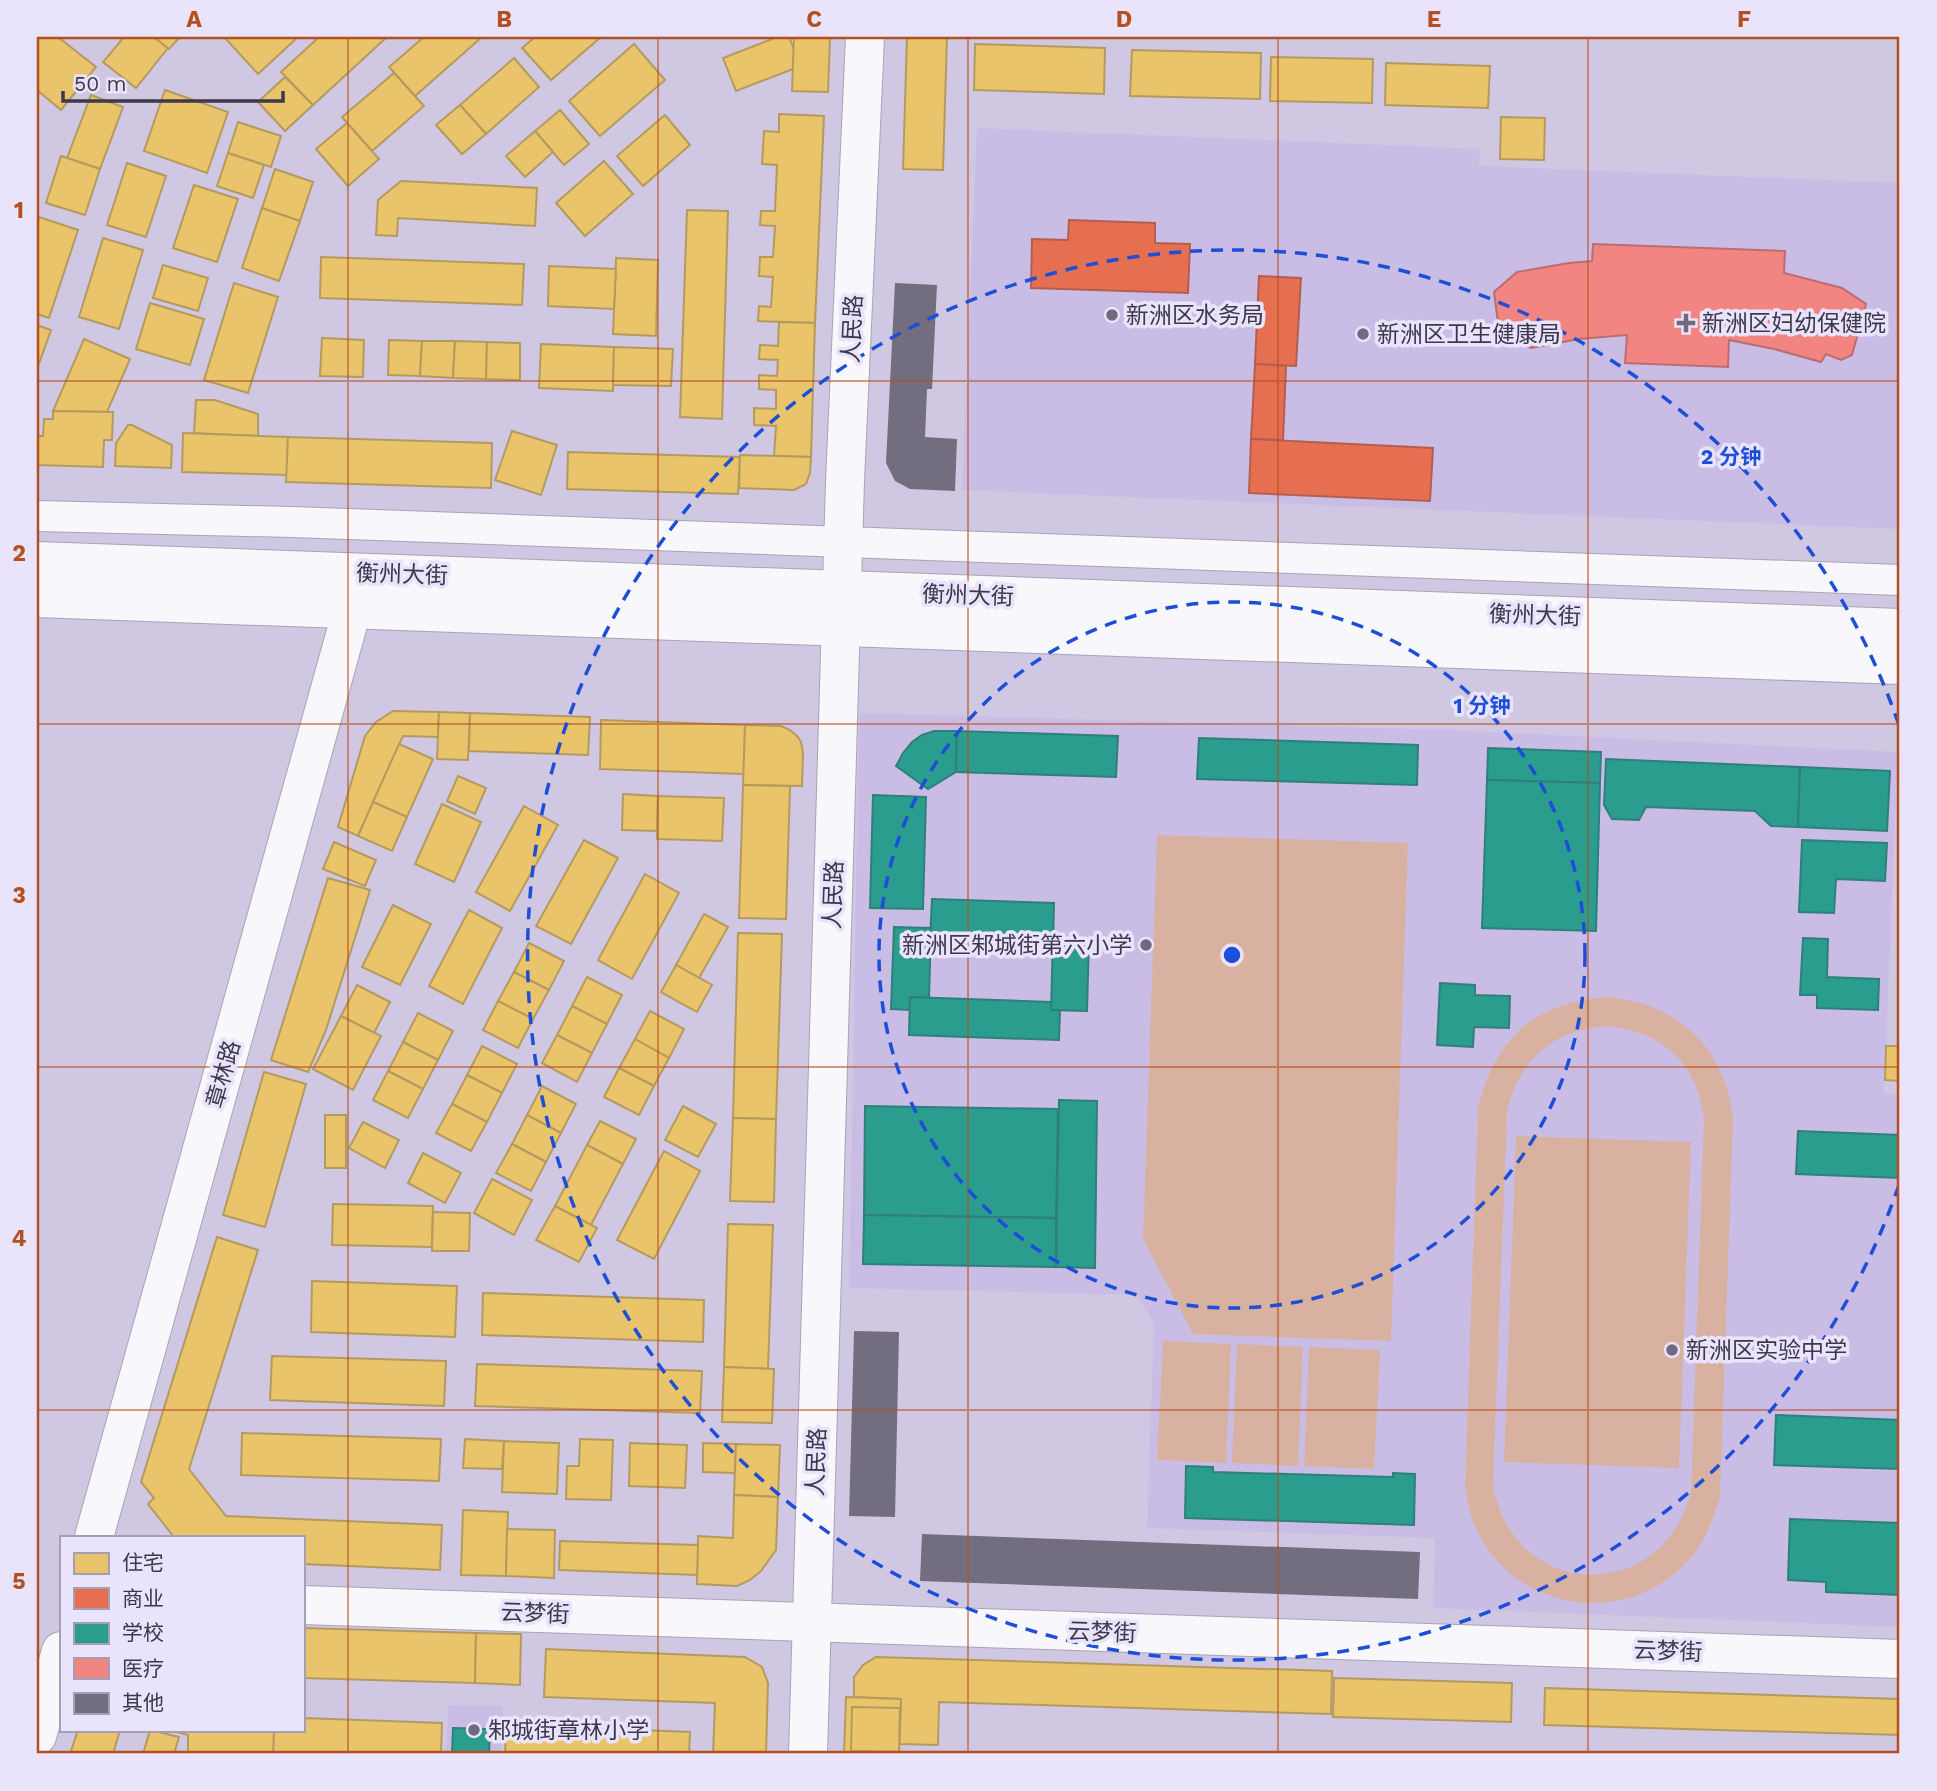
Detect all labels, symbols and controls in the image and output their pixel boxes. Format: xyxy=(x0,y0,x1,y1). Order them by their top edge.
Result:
text: A xyxy=(186,6,202,33)
text: B xyxy=(496,6,512,33)
text: C xyxy=(806,6,822,33)
text: D xyxy=(1116,6,1132,33)
text: E xyxy=(1427,6,1441,33)
text: F xyxy=(1737,6,1751,33)
scale bar xyxy=(63,60,284,104)
text: 50 m xyxy=(74,71,126,96)
text: 1 xyxy=(14,197,24,224)
street label: 人民路 xyxy=(837,294,868,364)
place label: 新洲区水务局 xyxy=(1126,302,1264,329)
marker: 新洲区水务局 xyxy=(1104,307,1120,323)
place label: 新洲区妇幼保健院 xyxy=(1702,310,1886,337)
marker: 新洲区妇幼保健院 xyxy=(1676,313,1696,333)
place label: 新洲区卫生健康局 xyxy=(1377,321,1561,348)
marker: 新洲区卫生健康局 xyxy=(1355,326,1371,342)
text: 2 分钟 xyxy=(1701,444,1761,469)
text: 2 xyxy=(12,540,26,567)
street label: 衡州大街 xyxy=(356,559,448,590)
street label: 衡州大街 xyxy=(922,580,1014,611)
street label: 衡州大街 xyxy=(1489,600,1581,631)
text: 1 分钟 xyxy=(1453,693,1511,718)
street label: 人民路 xyxy=(819,860,848,930)
text: 3 xyxy=(12,882,26,909)
place label: 新洲区邾城街第六小学 xyxy=(902,932,1132,959)
marker: 新洲区邾城街第六小学 xyxy=(1138,937,1154,953)
centre of rings xyxy=(1220,943,1244,967)
street label: 章林路 xyxy=(201,1037,246,1111)
text: 4 xyxy=(12,1225,27,1252)
place label: 新洲区实验中学 xyxy=(1686,1337,1847,1364)
marker: 新洲区实验中学 xyxy=(1664,1342,1680,1358)
street label: 人民路 xyxy=(802,1427,831,1497)
legend xyxy=(60,1536,304,1732)
text: 住宅 xyxy=(122,1550,164,1575)
text: 5 xyxy=(12,1568,26,1595)
text: 商业 xyxy=(122,1586,164,1611)
street label: 云梦街 xyxy=(500,1599,570,1628)
street label: 云梦街 xyxy=(1067,1618,1137,1647)
text: 学校 xyxy=(122,1620,164,1645)
street label: 云梦街 xyxy=(1633,1637,1703,1666)
text: 医疗 xyxy=(122,1656,164,1681)
text: 其他 xyxy=(122,1690,164,1715)
place label: 邾城街章林小学 xyxy=(488,1717,649,1744)
marker: 邾城街章林小学 xyxy=(466,1722,482,1738)

